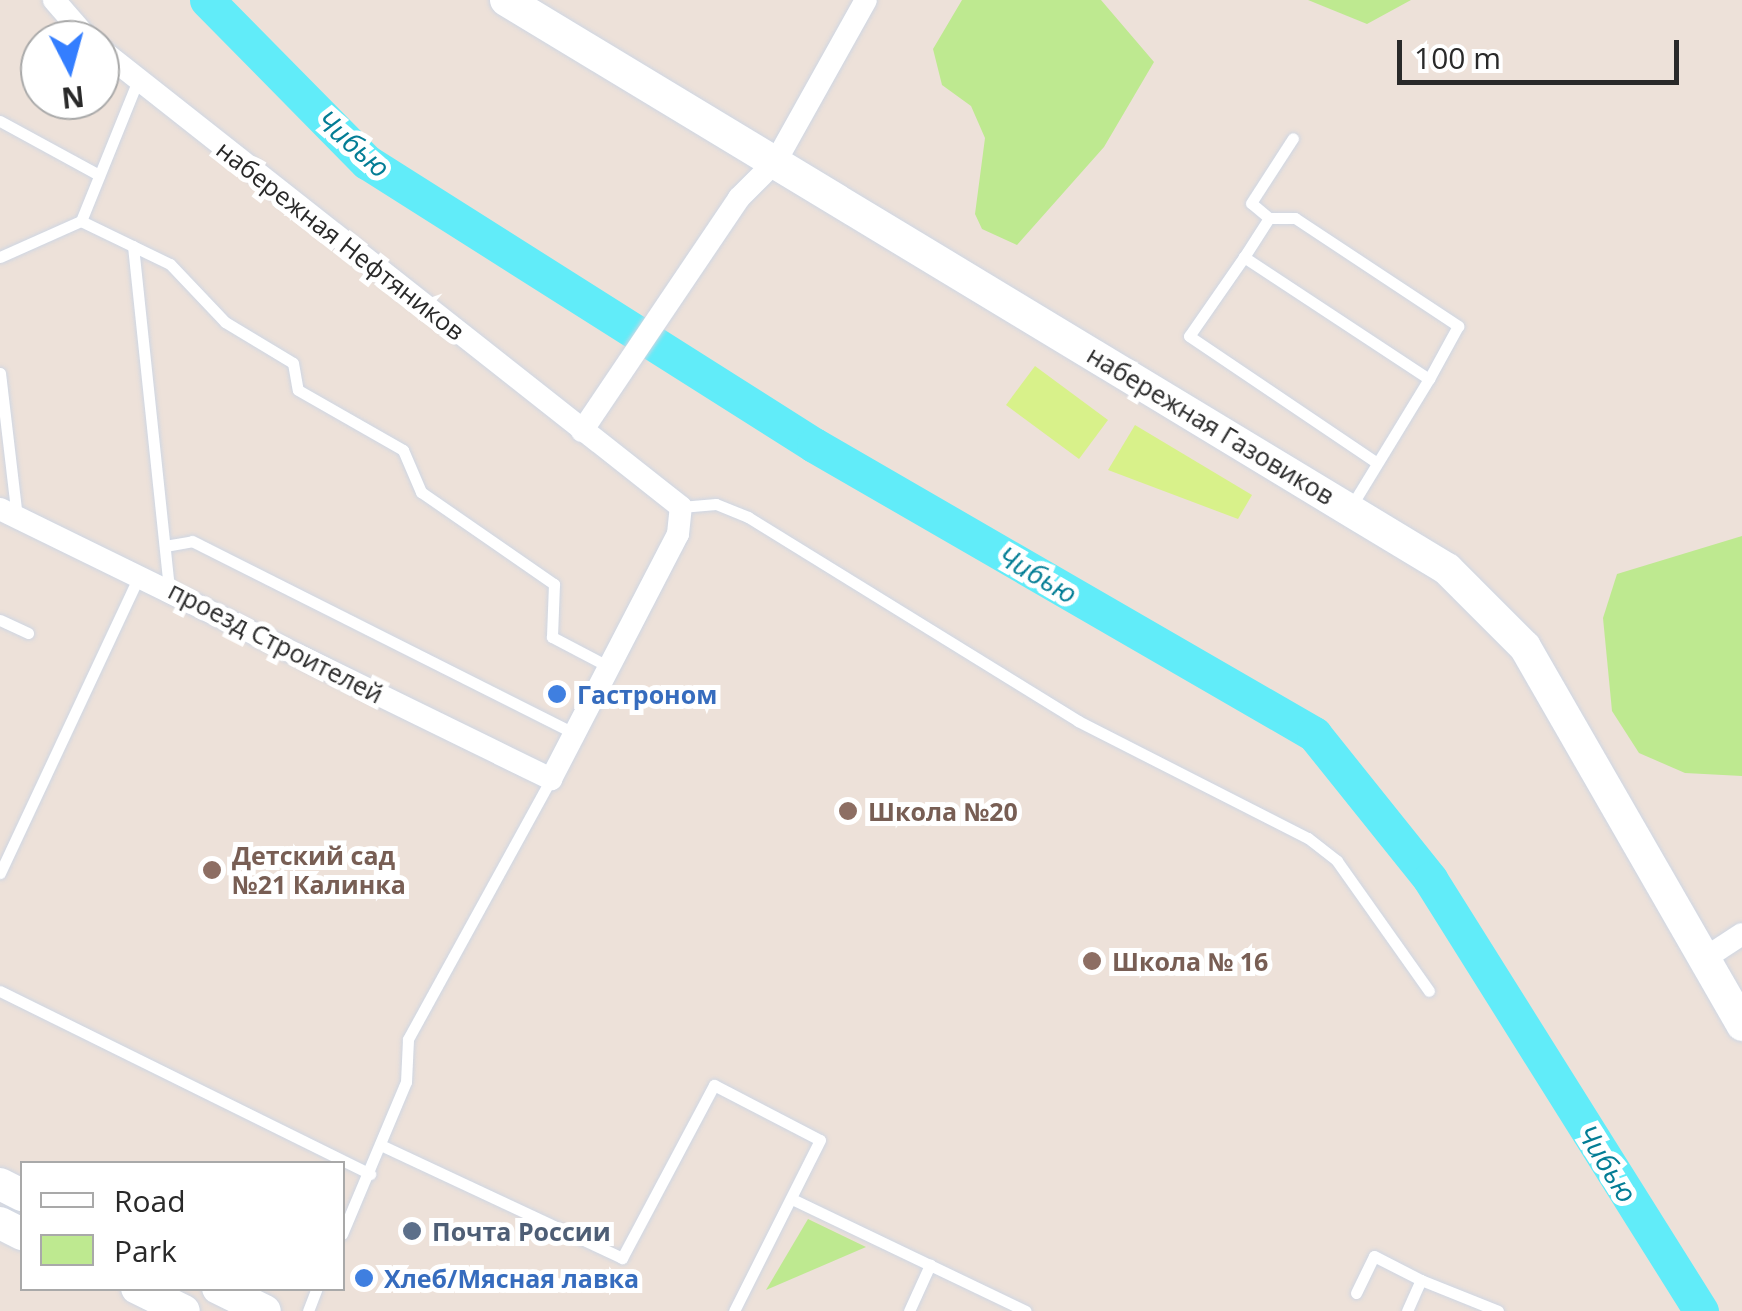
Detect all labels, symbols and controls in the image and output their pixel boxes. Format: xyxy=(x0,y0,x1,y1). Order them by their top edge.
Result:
north arrow xyxy=(20,20,120,120)
scale bar xyxy=(1402,20,1684,82)
text: 100 m xyxy=(1414,37,1501,78)
text: N xyxy=(60,78,86,118)
water label: Чибью xyxy=(311,102,397,184)
street label: набережная Нефтяников xyxy=(211,134,471,346)
street label: набережная Газовиков xyxy=(1082,339,1340,511)
water label: Чибью xyxy=(992,538,1084,610)
street label: проезд Строителей xyxy=(164,575,388,709)
place label: Гастроном xyxy=(577,679,717,709)
marker: Гастроном xyxy=(546,683,568,705)
place label: Школа №20 xyxy=(868,796,1018,826)
marker: Школа №20 xyxy=(837,800,859,822)
place label: Детский сад №21 Калинка xyxy=(232,841,406,900)
marker: Детский сад №21 Калинка xyxy=(201,859,223,881)
place label: Школа № 16 xyxy=(1112,946,1268,976)
marker: Школа № 16 xyxy=(1081,950,1103,972)
water label: Чибью xyxy=(1571,1118,1645,1208)
legend xyxy=(20,1161,345,1291)
text: Road xyxy=(114,1180,186,1221)
place label: Почта России xyxy=(432,1216,611,1246)
marker: Почта России xyxy=(401,1220,423,1242)
text: Park xyxy=(114,1230,177,1271)
place label: Хлеб/Мясная лавка xyxy=(384,1263,639,1293)
marker: Хлеб/Мясная лавка xyxy=(353,1267,375,1289)

